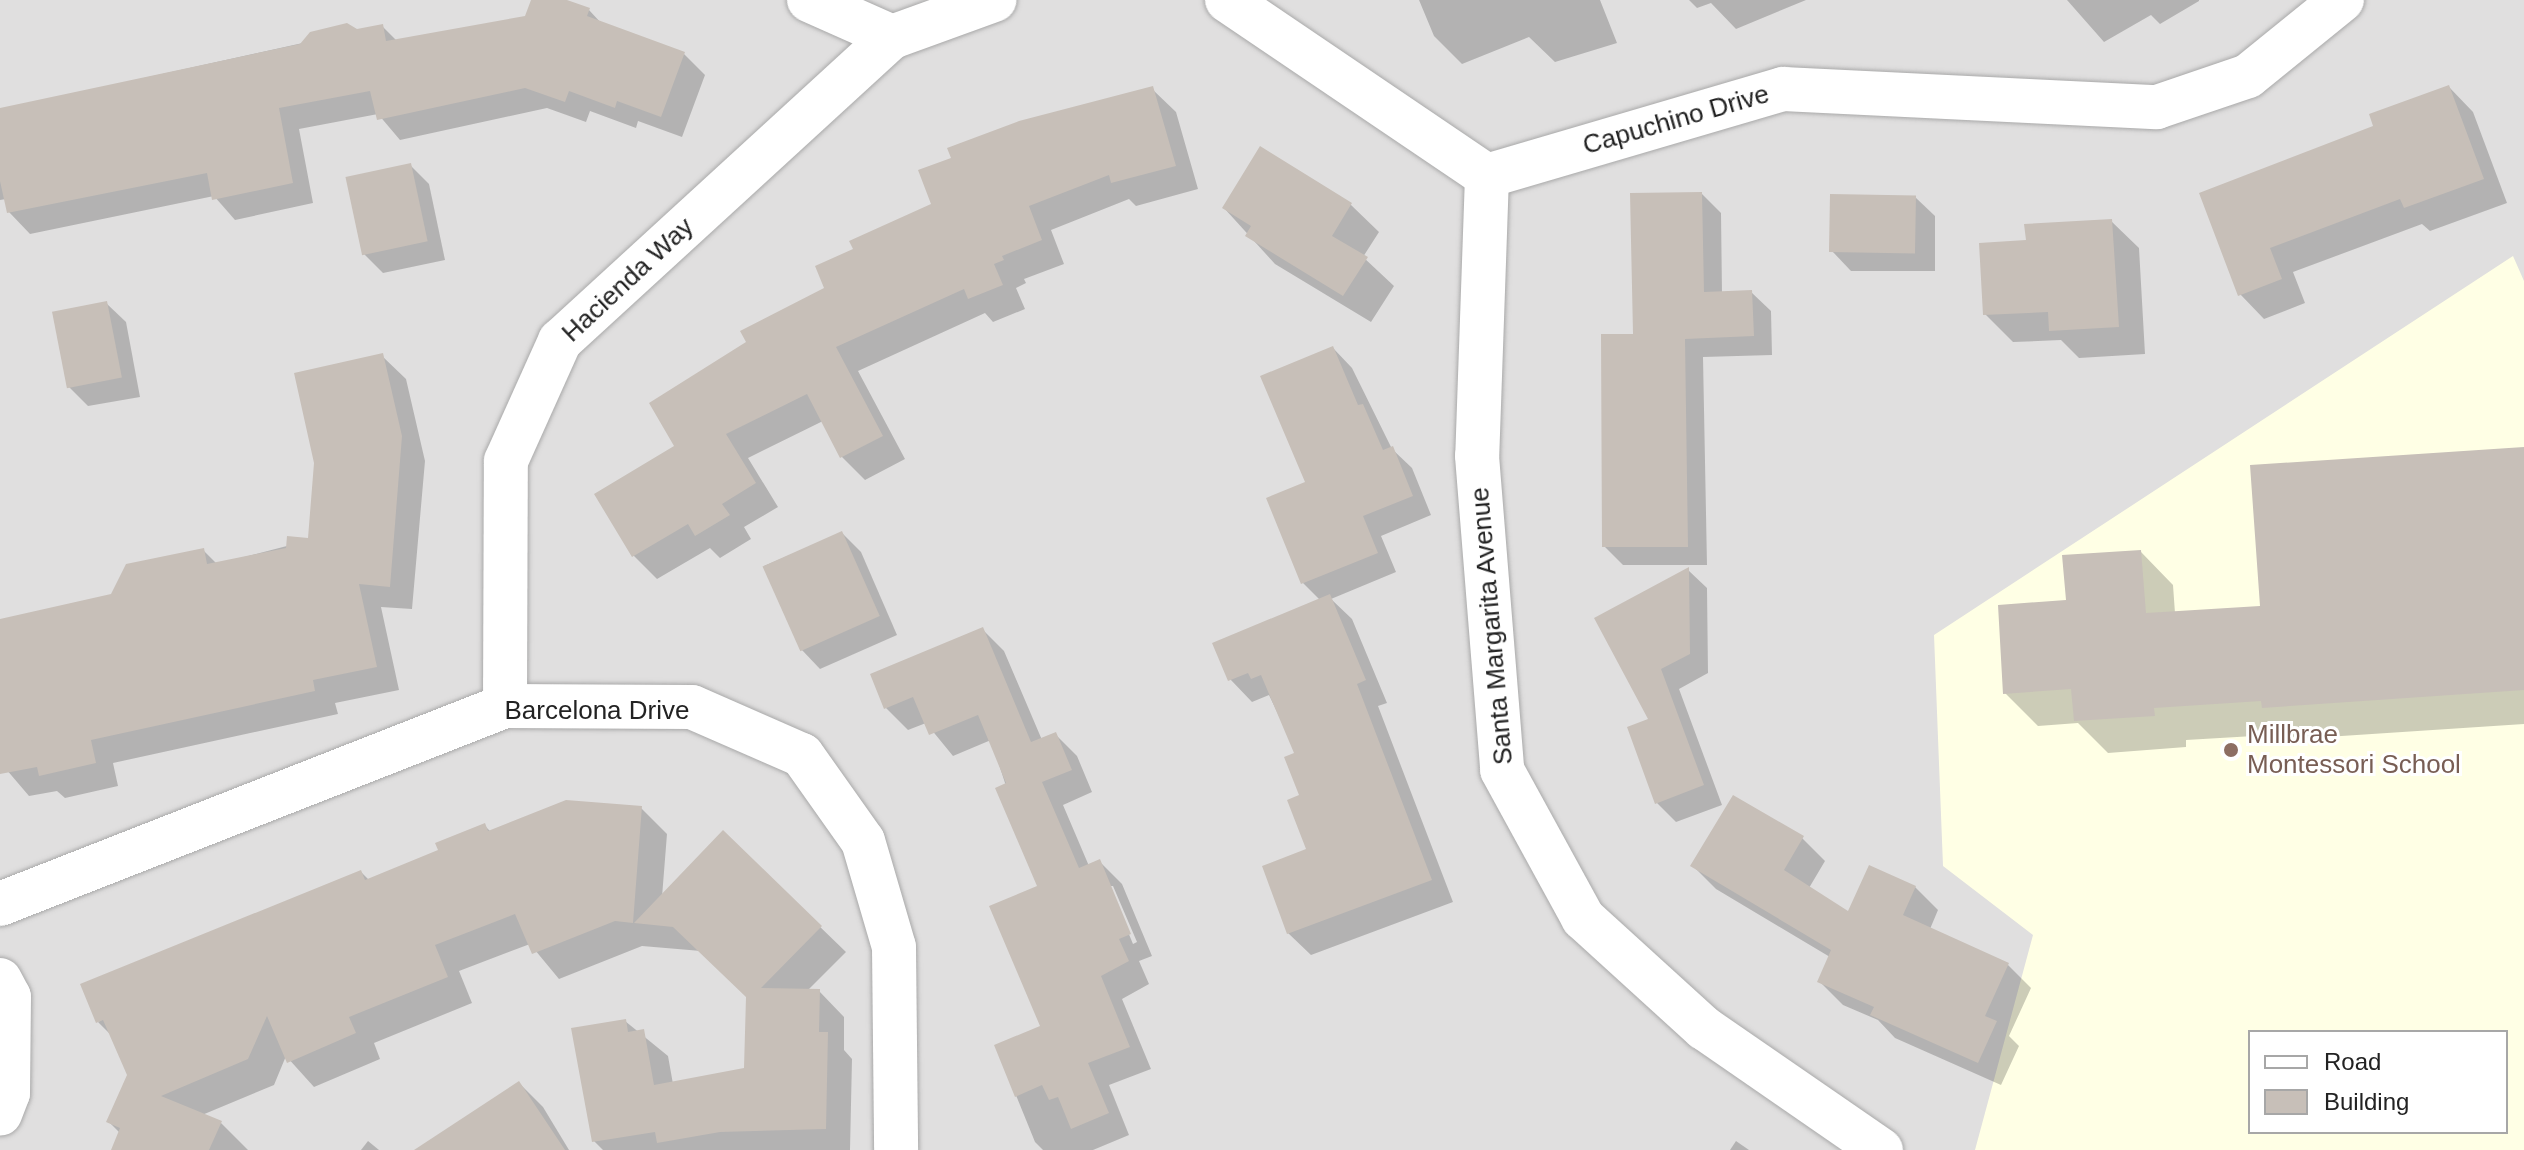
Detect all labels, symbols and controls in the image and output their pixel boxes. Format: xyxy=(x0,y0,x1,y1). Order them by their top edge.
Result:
street label: Capuchino Drive xyxy=(1579,79,1773,161)
street label: Hacienda Way xyxy=(556,211,700,349)
street label: Santa Margarita Avenue xyxy=(1464,485,1520,767)
street label: Barcelona Drive xyxy=(505,695,689,727)
place label: Millbrae Montessori School xyxy=(2247,719,2461,780)
marker: Millbrae Montessori School xyxy=(2222,741,2240,759)
legend xyxy=(2248,1030,2508,1134)
text: Road xyxy=(2324,1048,2381,1075)
text: Building xyxy=(2324,1088,2409,1115)

